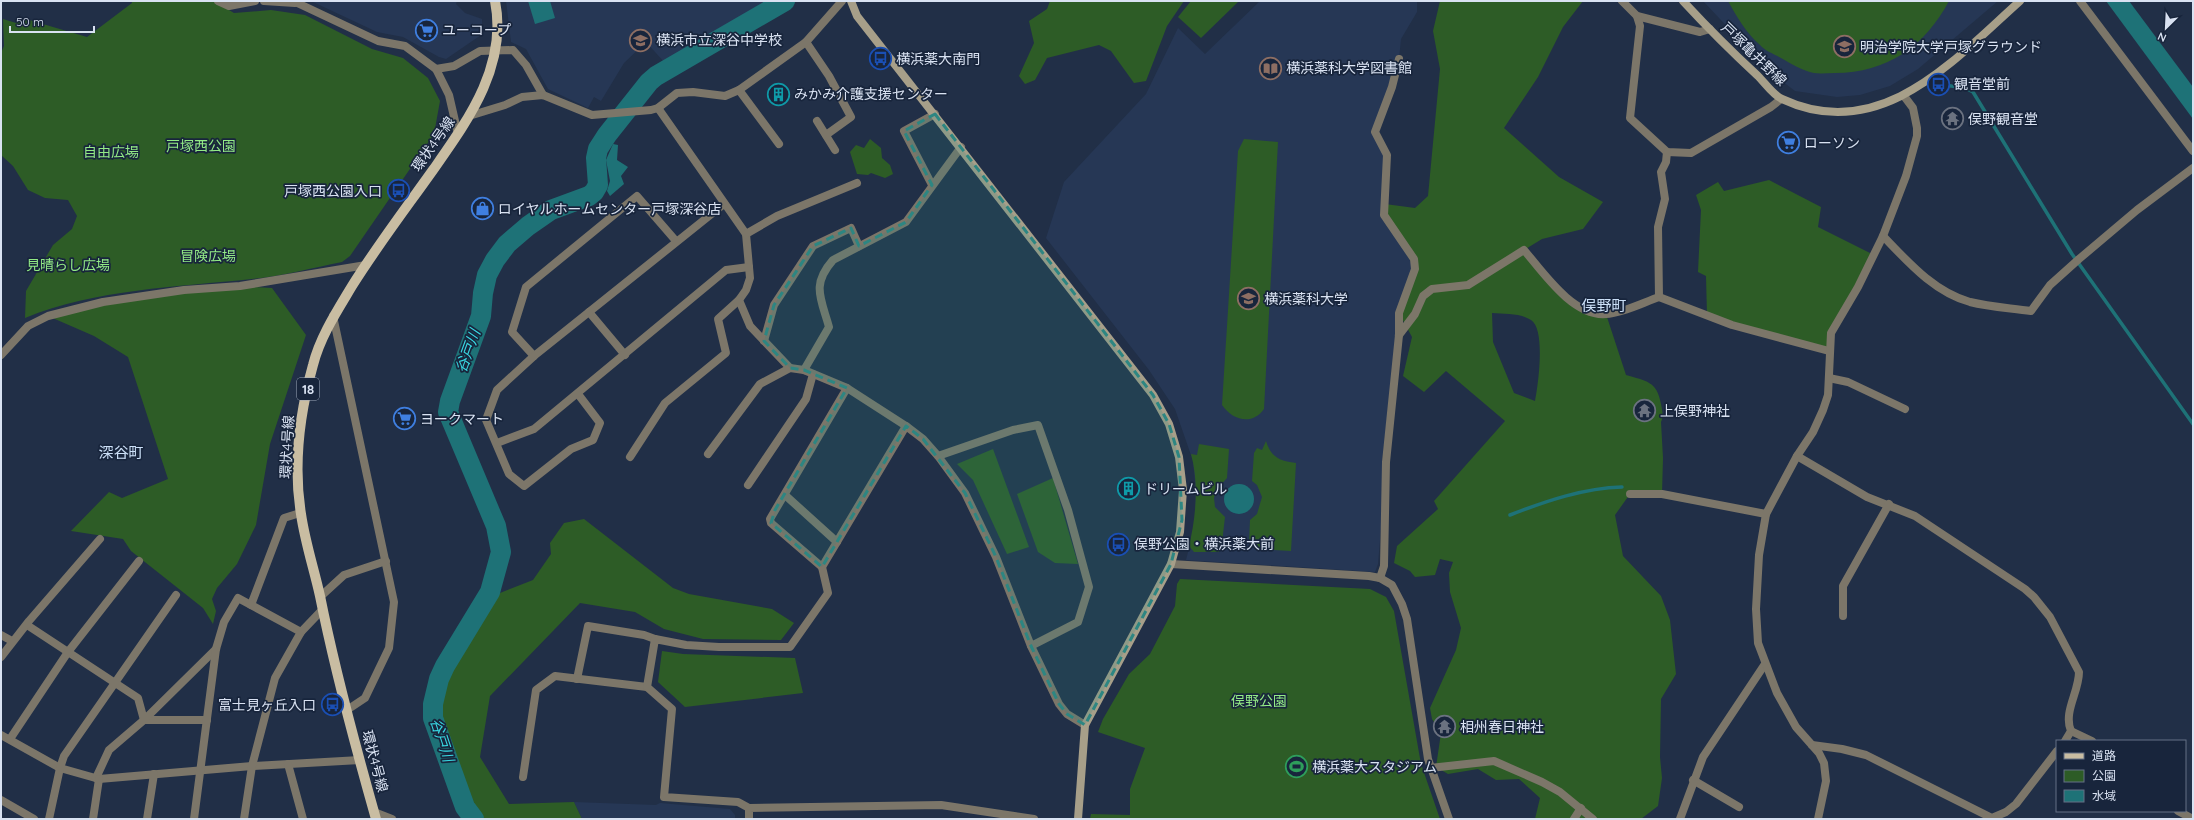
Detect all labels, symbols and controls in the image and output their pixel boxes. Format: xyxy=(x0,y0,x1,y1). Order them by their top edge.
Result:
scale bar xyxy=(10,8,94,34)
north arrow xyxy=(2146,8,2186,48)
text: 50 m xyxy=(16,14,44,29)
supermarket icon: ユーコープ xyxy=(414,17,440,43)
street label: 戸塚亀井野線 xyxy=(1718,18,1790,90)
place label: ユーコープ xyxy=(442,21,511,39)
school or university icon: 横浜市立深谷中学校 xyxy=(628,27,654,53)
text: N xyxy=(2155,29,2168,45)
place label: 横浜市立深谷中学校 xyxy=(656,31,782,49)
school or university icon: 明治学院大学戸塚グラウンド xyxy=(1832,34,1858,60)
place label: 明治学院大学戸塚グラウンド xyxy=(1860,38,2042,56)
bus stop icon: 横浜薬大南門 xyxy=(868,46,894,72)
place label: 横浜薬大南門 xyxy=(896,50,980,68)
library icon: 横浜薬科大学図書館 xyxy=(1257,55,1283,81)
place label: 横浜薬科大学図書館 xyxy=(1286,59,1412,77)
bus stop icon: 観音堂前 xyxy=(1926,71,1952,97)
place label: 観音堂前 xyxy=(1954,75,2010,93)
building icon: みかみ介護支援センター xyxy=(765,81,791,107)
place label: みかみ介護支援センター xyxy=(794,85,948,103)
temple icon: 俣野観音堂 xyxy=(1939,106,1965,132)
place label: 俣野観音堂 xyxy=(1968,110,2038,128)
street label: 環状4号線 xyxy=(407,113,459,175)
supermarket icon: ローソン xyxy=(1776,130,1802,156)
place label: ローソン xyxy=(1804,134,1860,152)
park label: 戸塚西公園 xyxy=(166,137,236,155)
park label: 自由広場 xyxy=(83,143,139,161)
bus stop icon: 戸塚西公園入口 xyxy=(385,178,411,204)
place label: 戸塚西公園入口 xyxy=(284,182,382,200)
shop icon: ロイヤルホームセンター戸塚深谷店 xyxy=(469,196,495,222)
place label: ロイヤルホームセンター戸塚深谷店 xyxy=(498,200,721,218)
park label: 冒険広場 xyxy=(180,247,236,265)
park label: 見晴らし広場 xyxy=(26,256,110,274)
school or university icon: 横浜薬科大学 xyxy=(1236,286,1262,312)
place label: 横浜薬科大学 xyxy=(1264,290,1348,308)
district label: 俣野町 xyxy=(1581,296,1627,315)
water label: 谷戸川 xyxy=(451,325,485,375)
road number: 18 xyxy=(297,378,319,400)
temple icon: 上俣野神社 xyxy=(1632,398,1658,424)
place label: 上俣野神社 xyxy=(1660,402,1730,420)
supermarket icon: ヨークマート xyxy=(392,406,418,432)
place label: ヨークマート xyxy=(420,410,504,428)
street label: 環状4号線 xyxy=(276,415,298,479)
district label: 深谷町 xyxy=(98,443,144,462)
building icon: ドリームビル xyxy=(1116,476,1142,502)
place label: ドリームビル xyxy=(1144,480,1228,498)
bus stop icon: 俣野公園・横浜薬大前 xyxy=(1106,531,1132,557)
place label: 俣野公園・横浜薬大前 xyxy=(1134,535,1274,553)
bus stop icon: 富士見ヶ丘入口 xyxy=(319,692,345,718)
park label: 俣野公園 xyxy=(1231,692,1287,710)
place label: 富士見ヶ丘入口 xyxy=(218,696,316,714)
temple icon: 相州春日神社 xyxy=(1432,714,1458,740)
water label: 谷戸川 xyxy=(426,716,459,766)
place label: 相州春日神社 xyxy=(1460,718,1544,736)
street label: 環状4号線 xyxy=(358,728,392,794)
legend xyxy=(2056,740,2186,812)
text: 道路 xyxy=(2092,748,2116,763)
sports icon: 横浜薬大スタジアム xyxy=(1283,754,1309,780)
place label: 横浜薬大スタジアム xyxy=(1312,758,1437,776)
text: 公園 xyxy=(2092,768,2116,783)
text: 水域 xyxy=(2092,788,2116,803)

